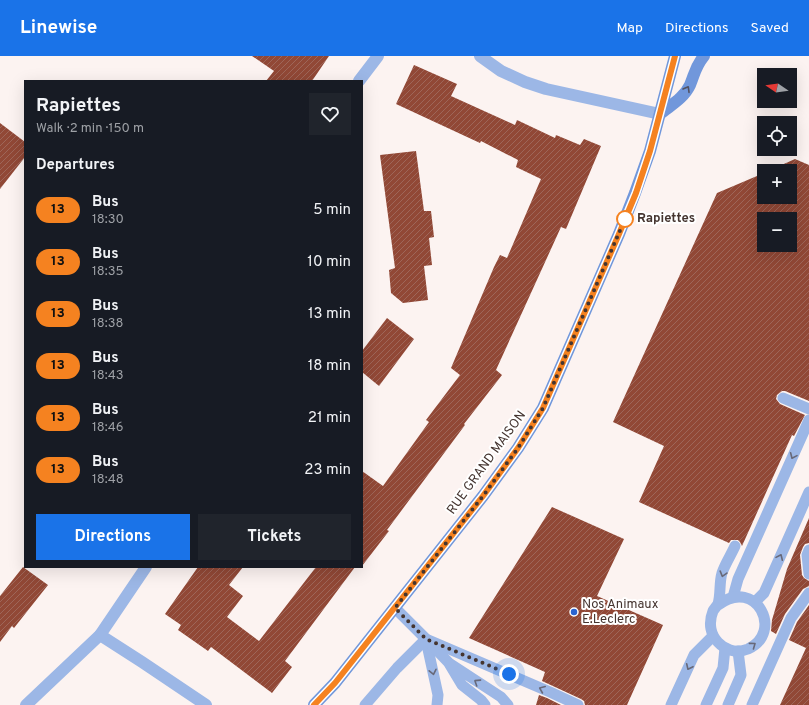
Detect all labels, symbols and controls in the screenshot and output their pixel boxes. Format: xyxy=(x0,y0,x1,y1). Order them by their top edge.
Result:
text: Linewise xyxy=(20,16,97,40)
text: Map xyxy=(617,20,643,37)
text: Directions xyxy=(665,20,729,37)
text: Saved xyxy=(751,20,789,37)
north arrow xyxy=(757,68,797,108)
map controls xyxy=(757,68,797,252)
one-way arrow xyxy=(682,86,690,93)
button: heart xyxy=(309,93,351,135)
text: Rapiettes xyxy=(36,94,121,118)
button: locate xyxy=(757,116,797,156)
text: Walk · 2 min · 150 m xyxy=(36,121,144,137)
text: Departures xyxy=(36,156,115,175)
button: + xyxy=(757,164,797,204)
text: Bus xyxy=(92,193,119,212)
text: 13 xyxy=(51,201,65,218)
text: 5 min xyxy=(313,201,351,220)
marker: Rapiettes xyxy=(616,210,634,228)
place label: Rapiettes xyxy=(637,211,695,227)
text: 18:30 xyxy=(92,212,124,228)
button: − xyxy=(757,212,797,252)
text: Bus xyxy=(92,245,119,264)
text: 13 xyxy=(51,253,65,270)
text: 10 min xyxy=(307,253,351,272)
text: 18:35 xyxy=(92,264,124,280)
text: Bus xyxy=(92,297,119,316)
text: 13 xyxy=(51,305,65,322)
text: 13 min xyxy=(308,305,351,324)
text: 18:38 xyxy=(92,316,124,332)
text: Bus xyxy=(92,349,119,368)
text: 13 xyxy=(51,357,65,374)
text: 18 min xyxy=(308,357,351,376)
text: 18:43 xyxy=(92,368,124,384)
text: Bus xyxy=(92,401,119,420)
street label: RUE GRAND MAISON xyxy=(444,408,530,518)
text: 13 xyxy=(51,409,65,426)
text: 21 min xyxy=(308,409,351,428)
text: 18:46 xyxy=(92,420,124,436)
one-way arrow xyxy=(790,452,798,459)
text: Bus xyxy=(92,453,119,472)
text: 13 xyxy=(51,461,65,478)
text: 23 min xyxy=(304,461,351,480)
text: 18:48 xyxy=(92,472,124,488)
button: Directions xyxy=(36,514,190,560)
button: Tickets xyxy=(198,514,351,560)
one-way arrow xyxy=(775,554,783,561)
one-way arrow xyxy=(719,571,728,578)
place label: Nos Animaux E.Leclerc xyxy=(582,597,659,628)
marker: Nos Animaux E.Leclerc xyxy=(569,607,579,617)
one-way arrow xyxy=(748,643,755,650)
one-way arrow xyxy=(686,662,694,670)
your location xyxy=(499,664,519,684)
one-way arrow xyxy=(428,669,436,675)
one-way arrow xyxy=(474,679,481,687)
one-way arrow xyxy=(539,685,546,693)

